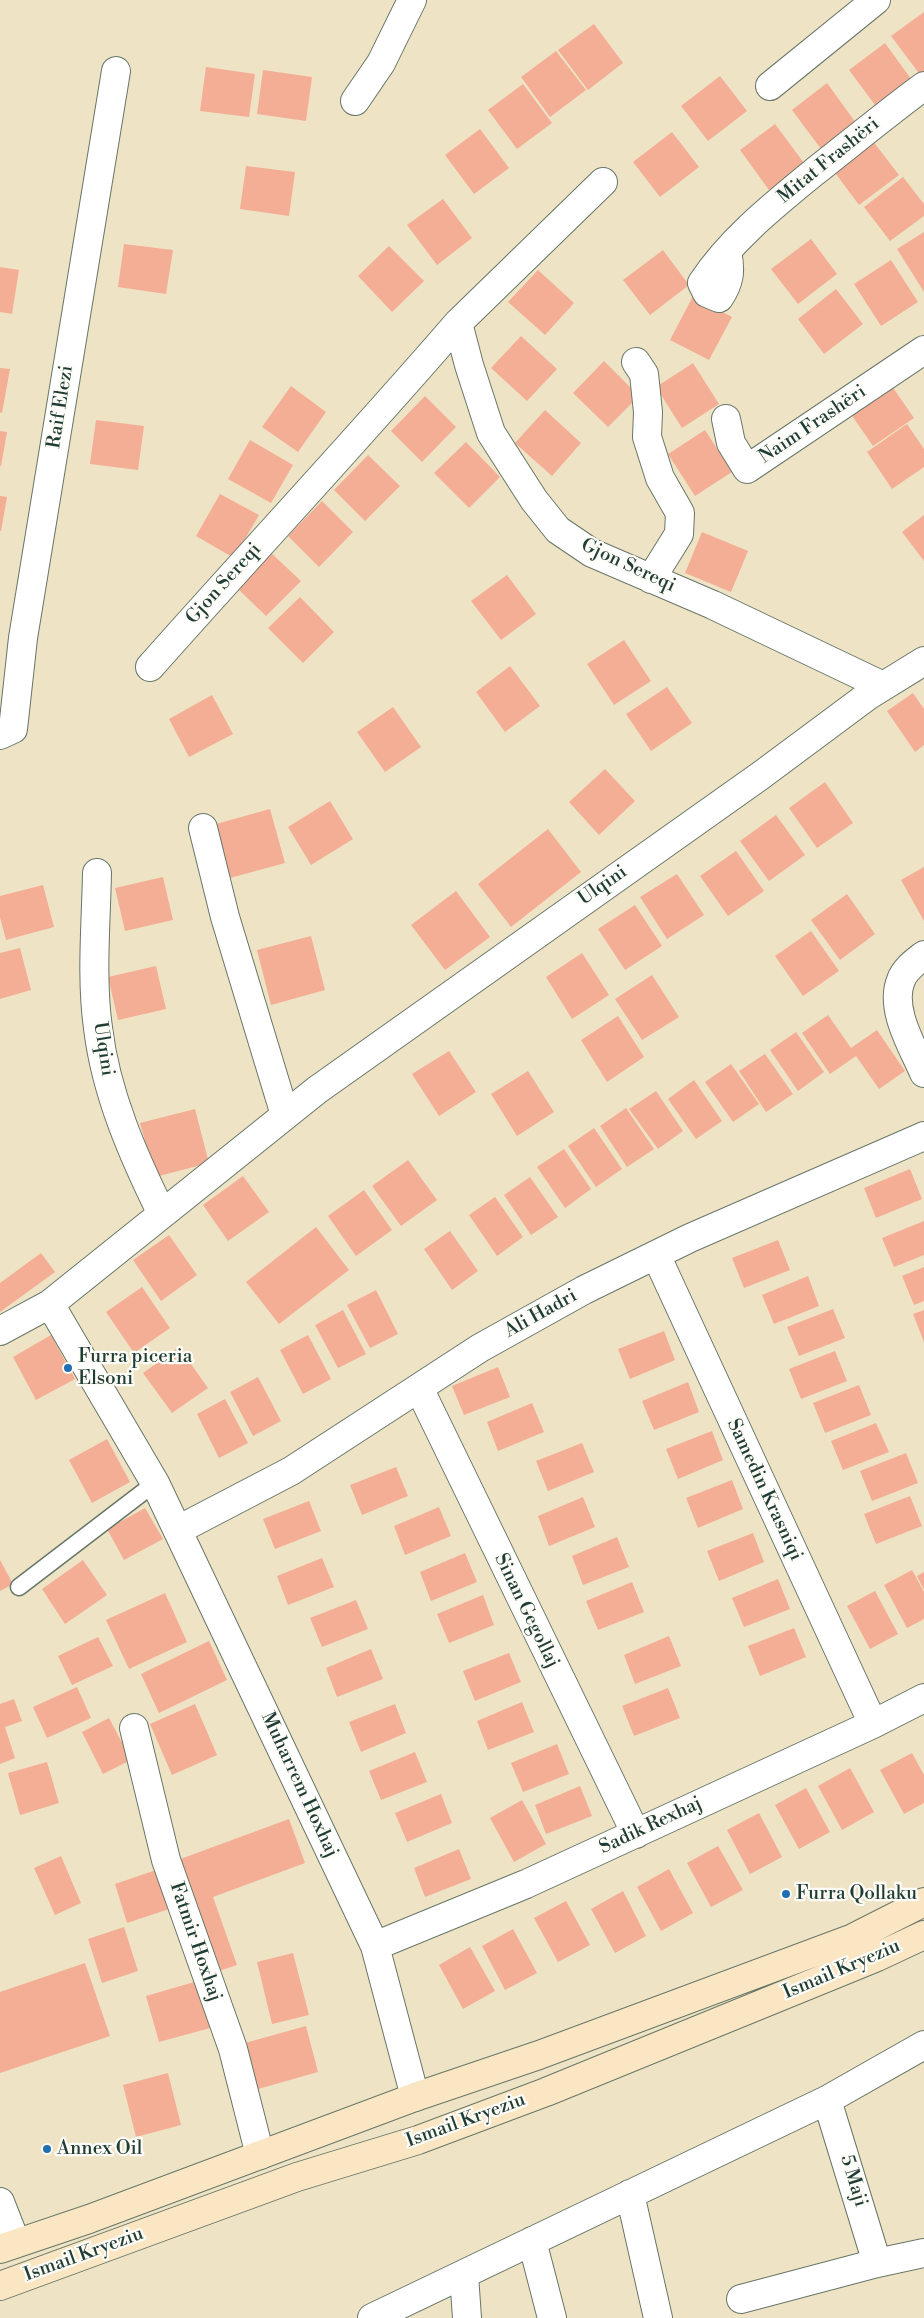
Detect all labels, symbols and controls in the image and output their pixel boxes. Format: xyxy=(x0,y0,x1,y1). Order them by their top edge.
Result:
street label: Mitat Frashëri xyxy=(774,113,884,209)
street label: Raif Elezi xyxy=(43,364,79,450)
street label: Naim Frashëri xyxy=(755,381,871,469)
street label: Gjon Sereqi xyxy=(577,534,679,598)
street label: Gjon Sereqi xyxy=(182,539,266,629)
street label: Ulqini xyxy=(574,861,632,911)
street label: Ulqini xyxy=(87,1020,119,1078)
street label: Ali Hadri xyxy=(501,1285,581,1343)
place label: Furra piceria Elsoni xyxy=(78,1346,192,1390)
marker: Furra piceria Elsoni xyxy=(62,1362,74,1374)
street label: Samedin Krasniqi xyxy=(721,1415,807,1565)
street label: Sinan Gegollaj xyxy=(488,1550,564,1672)
street label: Muharrem Hoxhaj xyxy=(255,1709,343,1861)
street label: Sadik Rexhaj xyxy=(596,1792,706,1860)
street label: Fatmir Hoxhaj xyxy=(164,1879,226,2005)
place label: Furra Qollaku xyxy=(796,1883,917,1905)
marker: Furra Qollaku xyxy=(780,1888,792,1900)
street label: Ismail Kryeziu xyxy=(780,1935,904,2005)
street label: Ismail Kryeziu xyxy=(403,2089,529,2153)
place label: Annex Oil xyxy=(57,2138,142,2160)
marker: Annex Oil xyxy=(41,2143,53,2155)
street label: 5 Maji xyxy=(834,2152,872,2210)
street label: Ismail Kryeziu xyxy=(21,2223,147,2287)

